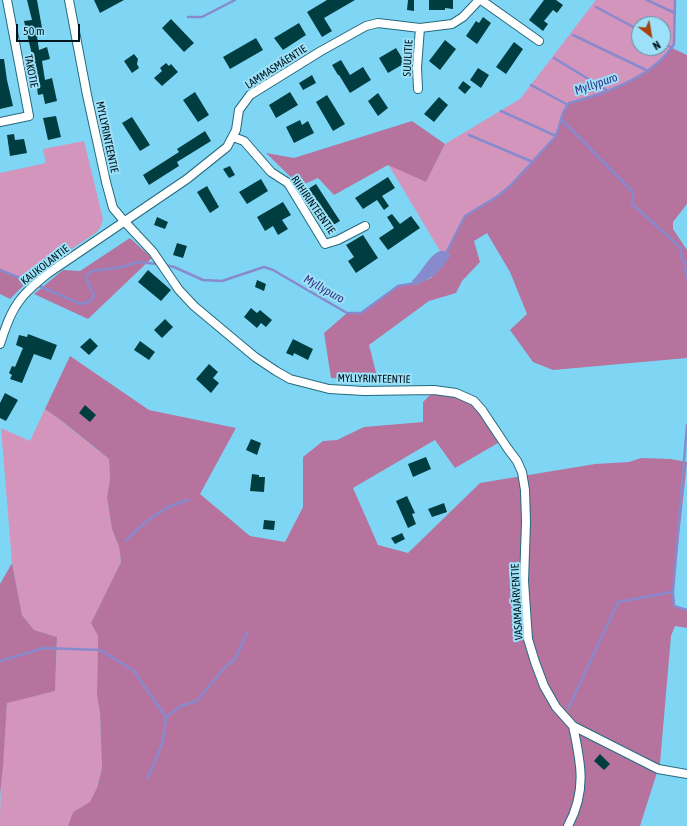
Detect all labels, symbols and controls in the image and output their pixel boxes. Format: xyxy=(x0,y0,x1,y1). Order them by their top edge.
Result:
scale bar xyxy=(18,16,82,42)
north arrow xyxy=(631,16,671,56)
text: 50 m xyxy=(23,24,45,38)
street label: SUULITIE xyxy=(400,39,416,77)
text: N xyxy=(651,39,663,52)
street label: LAMMASMÄENTIE xyxy=(243,42,309,92)
street label: TAKOTIE xyxy=(21,53,41,89)
water label: Myllypuro xyxy=(573,70,619,98)
street label: MYLLYRINTEENTIE xyxy=(93,100,121,174)
street label: RIIHIRINTEENTIE xyxy=(288,173,338,237)
street label: KAUKOLANTIE xyxy=(18,242,72,288)
water label: Myllypuro xyxy=(301,272,347,306)
street label: MYLLYRINTEENTIE xyxy=(338,372,410,386)
street label: VASAMAJÄRVENTIE xyxy=(508,563,526,641)

